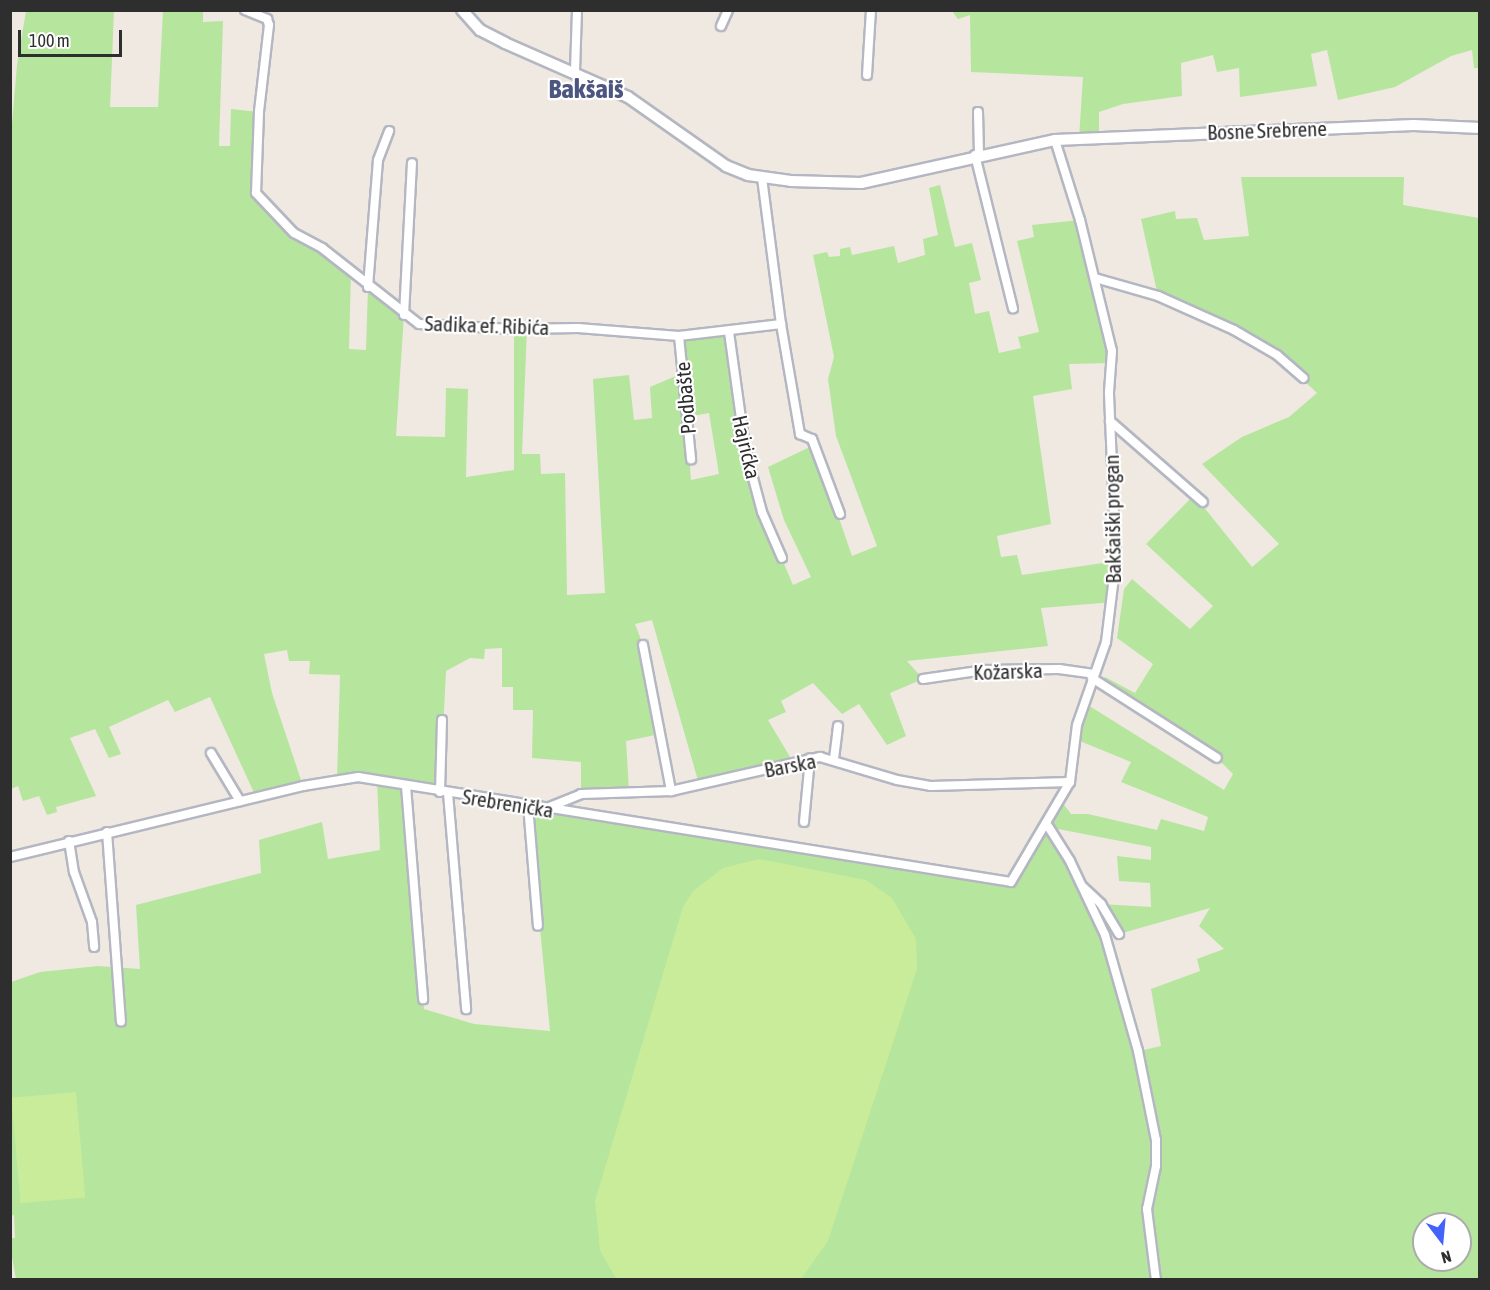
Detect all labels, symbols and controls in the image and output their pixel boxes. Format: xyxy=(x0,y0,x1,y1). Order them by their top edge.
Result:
scale bar xyxy=(21,18,124,56)
text: 100 m xyxy=(29,30,70,51)
district label: Bakšaiš xyxy=(548,73,624,105)
street label: Bosne Srebrene xyxy=(1207,115,1327,145)
street label: Sadika ef. Ribića xyxy=(424,310,550,340)
street label: Podbašte xyxy=(669,361,701,435)
street label: Hajrićka xyxy=(727,413,767,481)
street label: Bakšaiški progan xyxy=(1098,454,1126,584)
street label: Kožarska xyxy=(973,657,1043,685)
street label: Barska xyxy=(762,748,818,782)
street label: Srebrenička xyxy=(461,783,555,823)
north arrow xyxy=(1412,1212,1472,1272)
text: N xyxy=(1439,1247,1453,1267)

